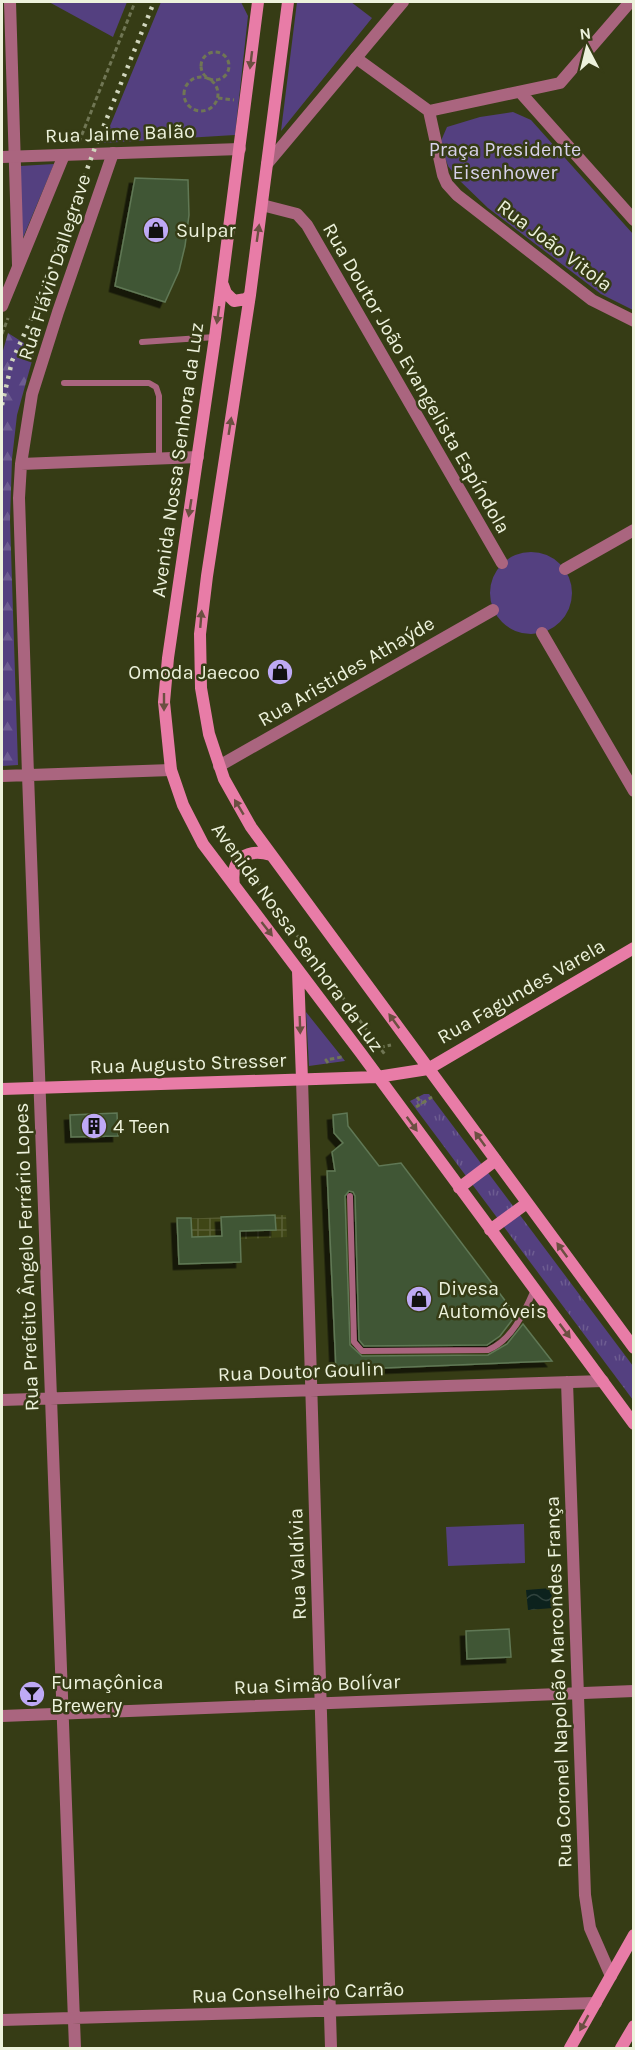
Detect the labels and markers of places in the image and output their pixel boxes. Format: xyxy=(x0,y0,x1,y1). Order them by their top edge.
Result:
shop icon: Sulpar xyxy=(141,215,171,245)
place label: Sulpar xyxy=(176,219,236,242)
shop icon: Omoda Jaecoo xyxy=(265,657,295,687)
place label: Omoda Jaecoo xyxy=(128,661,260,684)
building icon: 4 Teen xyxy=(79,1111,109,1141)
place label: 4 Teen xyxy=(113,1115,170,1138)
place label: Divesa Automóveis xyxy=(438,1277,546,1323)
shop icon: Divesa Automóveis xyxy=(404,1284,434,1314)
place label: Fumaçônica Brewery xyxy=(51,1671,163,1717)
bar icon: Fumaçônica Brewery xyxy=(17,1679,47,1709)

